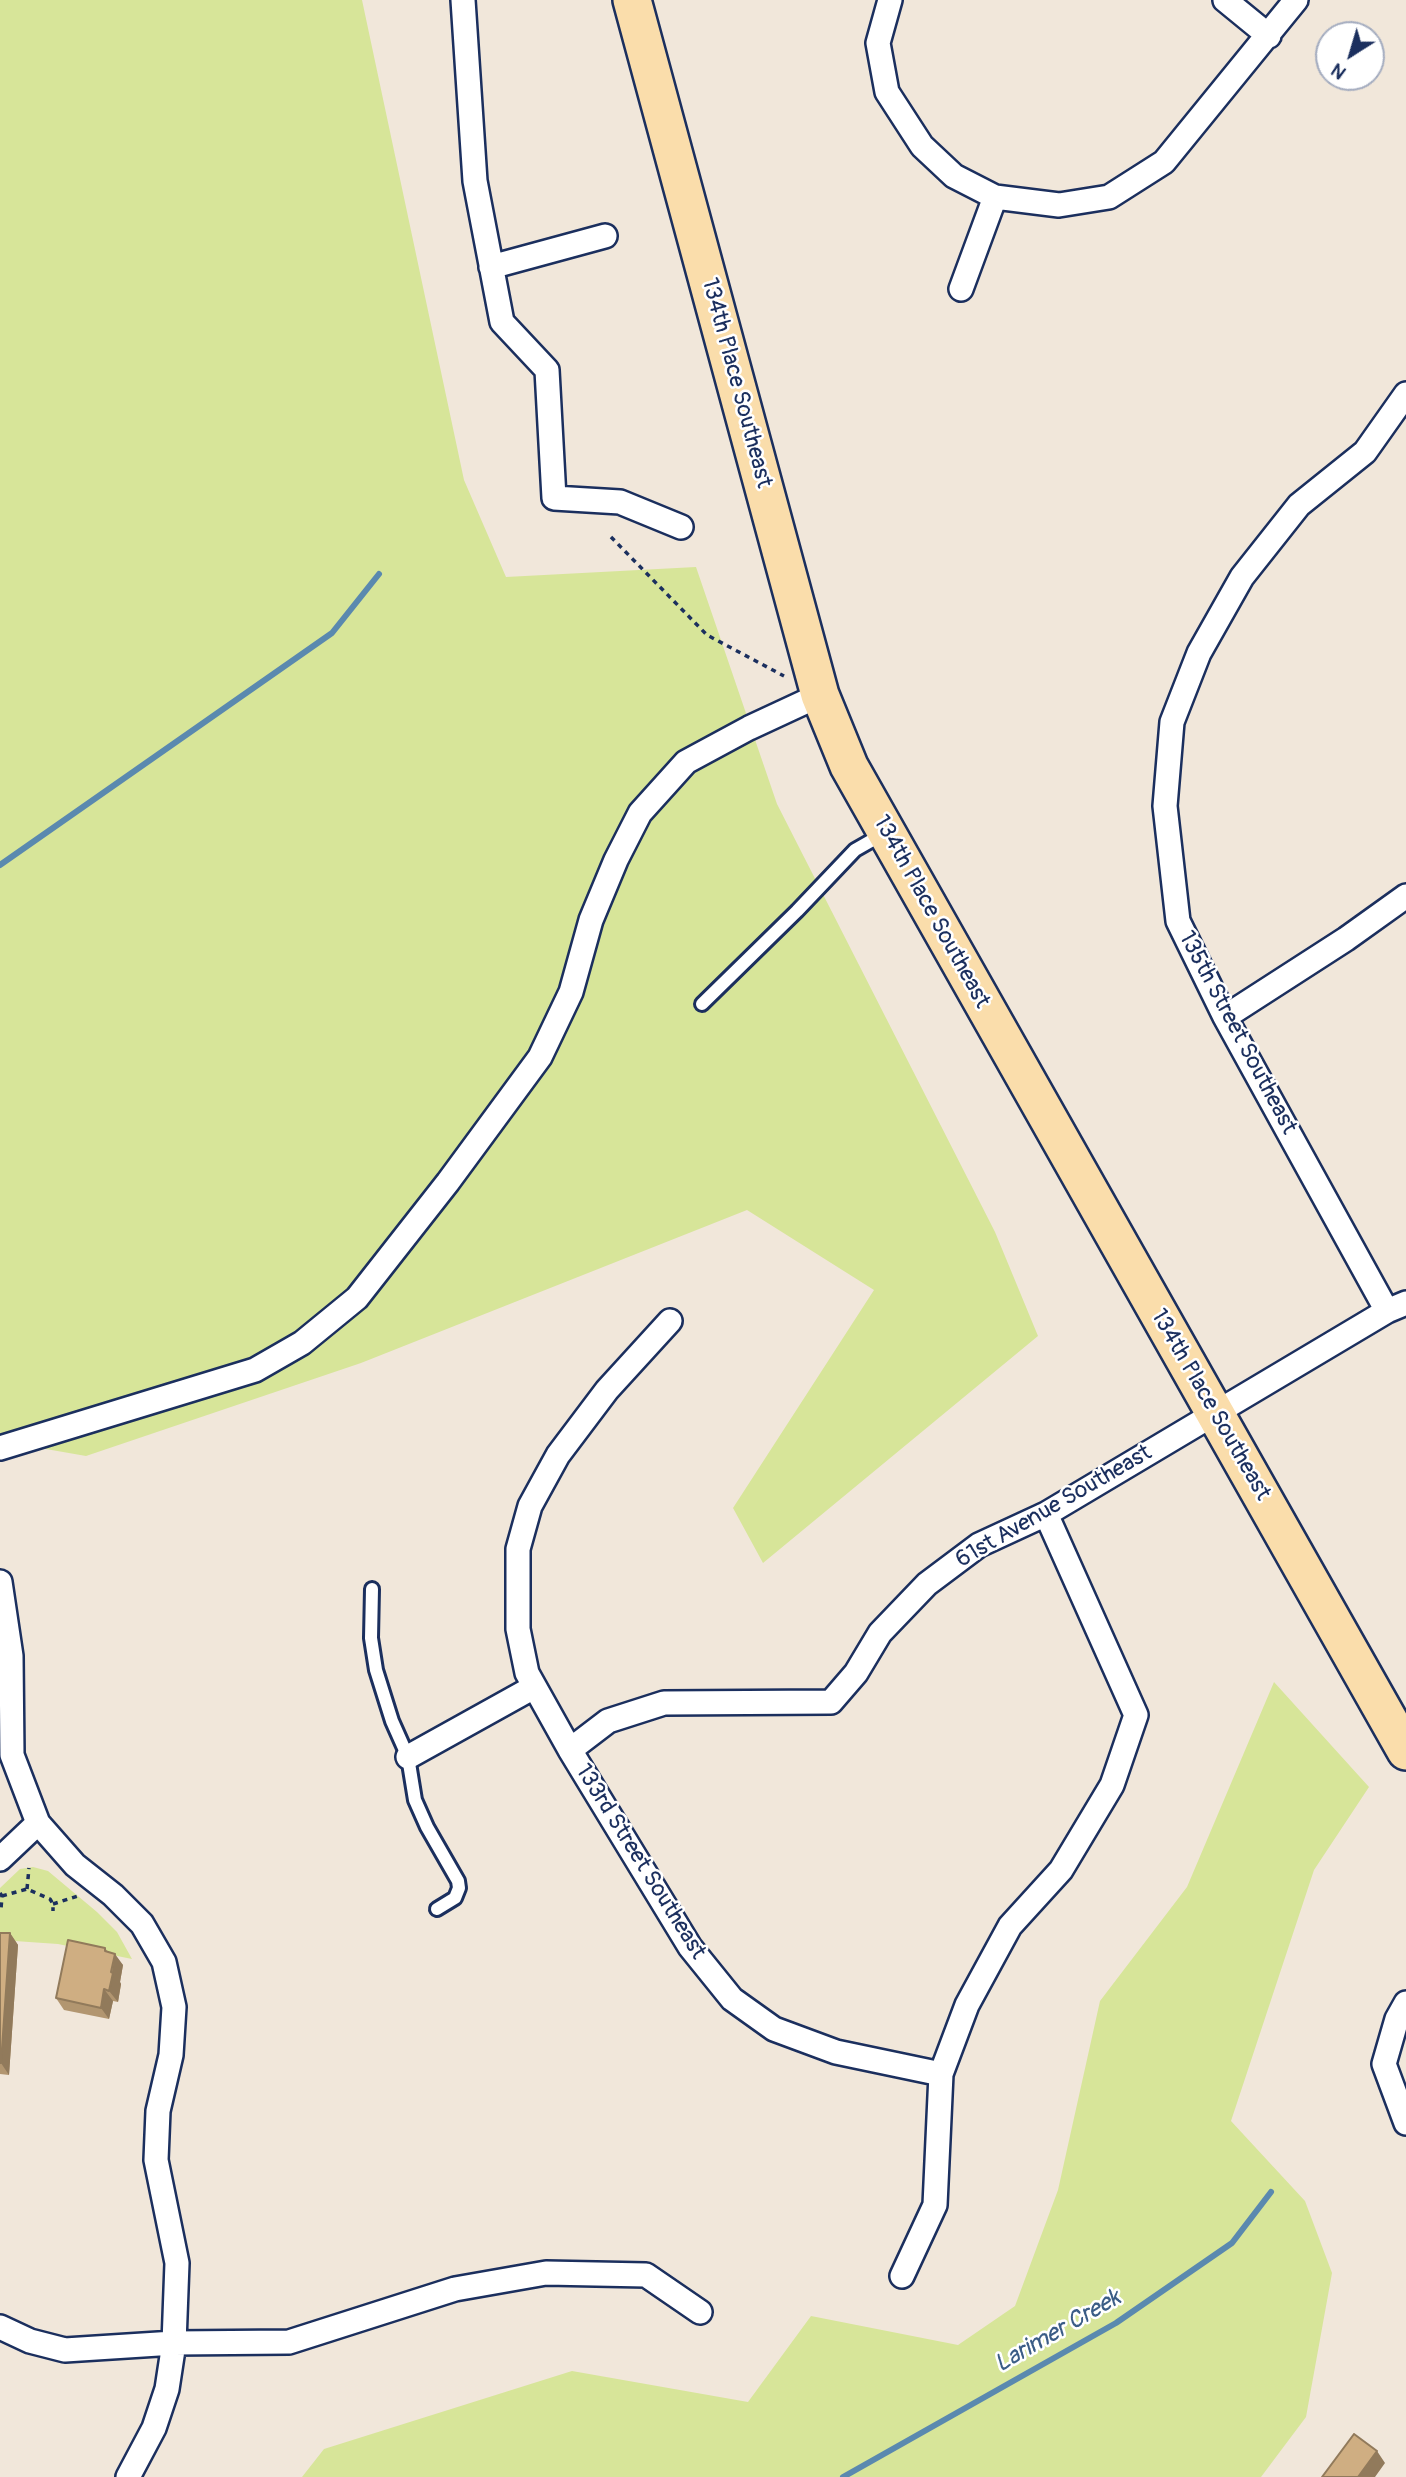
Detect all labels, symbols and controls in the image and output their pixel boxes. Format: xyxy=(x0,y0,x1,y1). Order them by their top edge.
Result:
north arrow xyxy=(1315,21,1385,91)
text: N xyxy=(1326,58,1351,85)
street label: 134th Place Southeast xyxy=(695,275,777,491)
street label: 134th Place Southeast xyxy=(867,811,995,1013)
street label: 135th Street Southeast xyxy=(1172,927,1302,1139)
street label: 134th Place Southeast xyxy=(1144,1305,1276,1505)
street label: 61st Avenue Southeast xyxy=(951,1440,1157,1574)
street label: 133rd Street Southeast xyxy=(569,1759,711,1965)
water label: Larimer Creek xyxy=(990,2284,1126,2380)

